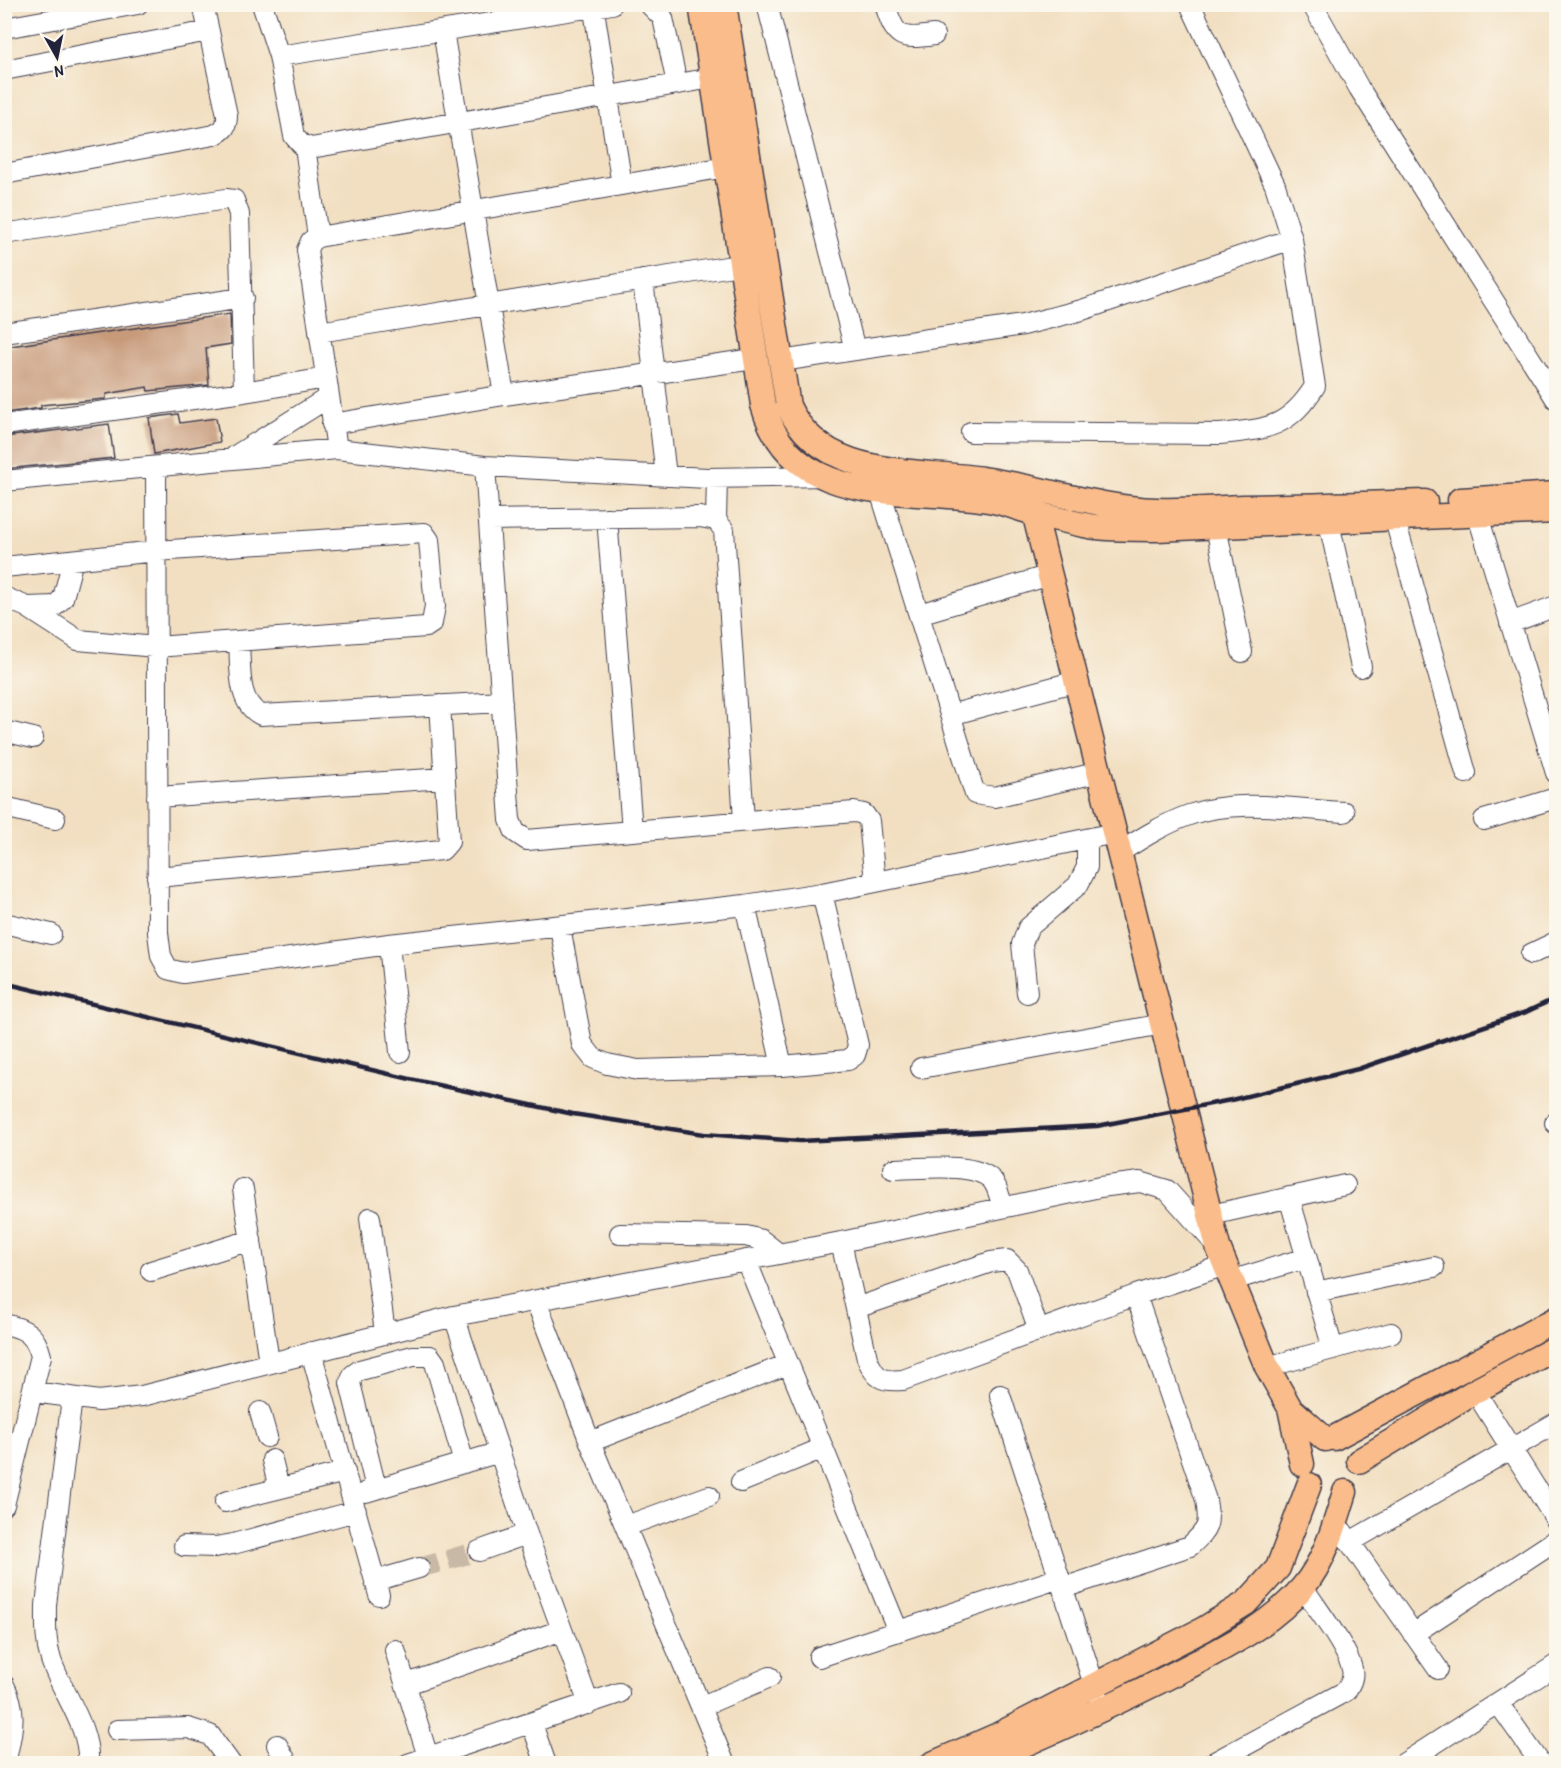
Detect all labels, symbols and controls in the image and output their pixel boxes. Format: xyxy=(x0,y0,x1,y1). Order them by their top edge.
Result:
north arrow xyxy=(27,27,87,87)
text: N xyxy=(53,60,65,83)

